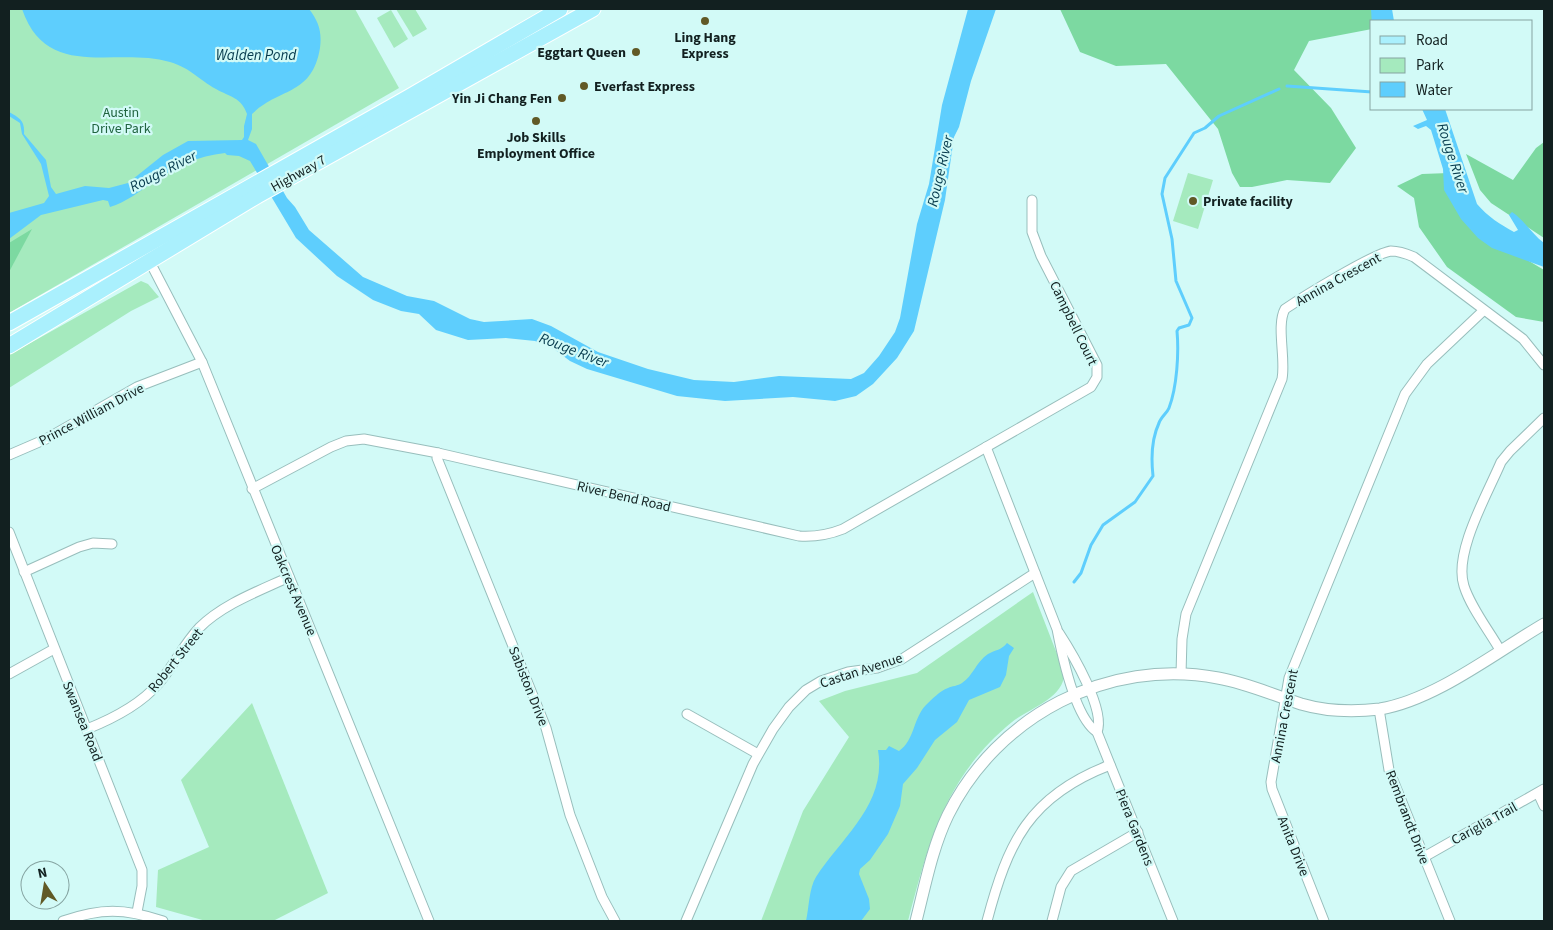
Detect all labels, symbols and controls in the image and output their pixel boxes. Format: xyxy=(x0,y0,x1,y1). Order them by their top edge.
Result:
marker: Ling Hang Express xyxy=(699,15,711,27)
legend xyxy=(1370,20,1533,110)
place label: Ling Hang Express xyxy=(674,28,736,64)
text: Road xyxy=(1416,30,1448,51)
place label: Eggtart Queen xyxy=(537,43,626,63)
water label: Walden Pond xyxy=(216,45,297,66)
marker: Eggtart Queen xyxy=(630,46,642,58)
text: Park xyxy=(1416,55,1445,76)
place label: Everfast Express xyxy=(594,77,695,97)
marker: Everfast Express xyxy=(578,80,590,92)
text: Water xyxy=(1416,80,1453,101)
place label: Yin Ji Chang Fen xyxy=(451,89,552,109)
marker: Yin Ji Chang Fen xyxy=(556,92,568,104)
park label: Austin Drive Park xyxy=(91,103,151,139)
marker: Job Skills Employment Office xyxy=(530,115,542,127)
water label: Rouge River xyxy=(1431,120,1474,197)
place label: Job Skills Employment Office xyxy=(477,128,595,164)
water label: Rouge River xyxy=(922,132,959,209)
water label: Rouge River xyxy=(126,145,201,197)
street label: Highway 7 xyxy=(267,150,330,197)
place label: Private facility xyxy=(1203,192,1294,212)
marker: Private facility xyxy=(1187,195,1199,207)
street label: Annina Crescent xyxy=(1292,248,1385,312)
street label: Campbell Court xyxy=(1044,278,1102,369)
water label: Rouge River xyxy=(536,328,612,374)
street label: Prince William Drive xyxy=(35,379,148,451)
street label: River Bend Road xyxy=(575,476,673,518)
street label: Oakcrest Avenue xyxy=(265,542,321,639)
street label: Robert Street xyxy=(144,624,208,697)
street label: Sabiston Drive xyxy=(503,644,553,729)
street label: Castan Avenue xyxy=(817,648,905,694)
street label: Annina Crescent xyxy=(1266,667,1304,765)
street label: Swansea Road xyxy=(57,678,107,764)
street label: Rembrandt Drive xyxy=(1380,768,1434,867)
street label: Piera Gardens xyxy=(1110,786,1159,869)
street label: Cariglia Trail xyxy=(1448,797,1522,850)
street label: Anita Drive xyxy=(1272,813,1314,880)
north arrow xyxy=(20,860,70,910)
text: N xyxy=(36,863,49,884)

